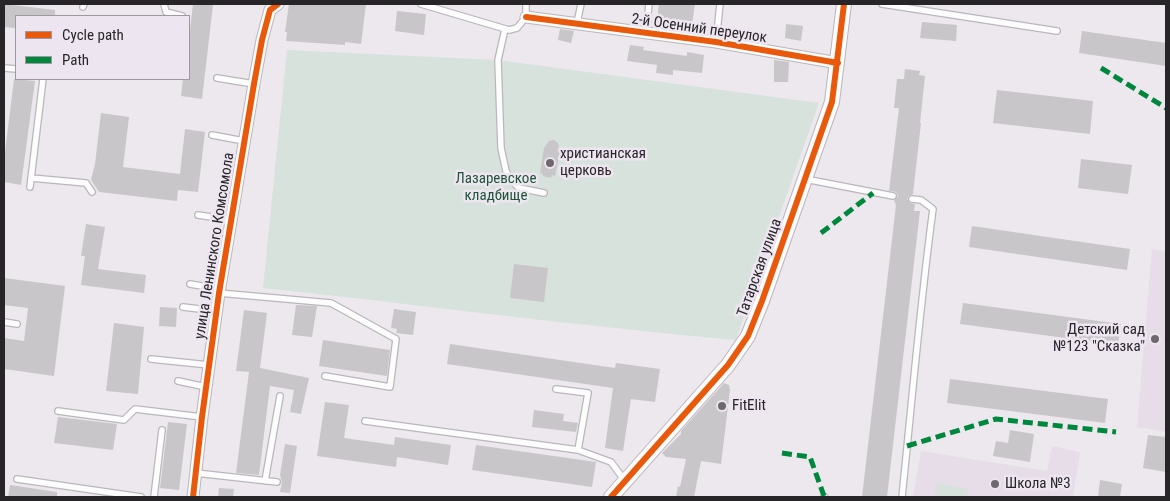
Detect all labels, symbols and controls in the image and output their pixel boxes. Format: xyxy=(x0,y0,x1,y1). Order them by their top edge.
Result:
street label: 2-й Осенний переулок xyxy=(630,11,768,47)
legend xyxy=(15,15,190,80)
text: Cycle path xyxy=(62,26,124,44)
text: Path xyxy=(62,51,89,69)
place label: христианская церковь xyxy=(560,145,646,180)
street label: улица Ленинского Комсомола xyxy=(191,151,239,341)
marker: христианская церковь xyxy=(544,157,556,169)
park label: Лазаревское кладбище xyxy=(456,170,536,205)
street label: Татарская улица xyxy=(734,216,786,320)
place label: Детский сад №123 "Сказка" xyxy=(1053,321,1145,356)
marker: Детский сад №123 "Сказка" xyxy=(1149,333,1161,345)
place label: FitElit xyxy=(732,397,766,415)
marker: FitElit xyxy=(716,400,728,412)
place label: Школа №3 xyxy=(1005,475,1071,493)
marker: Школа №3 xyxy=(989,478,1001,490)

